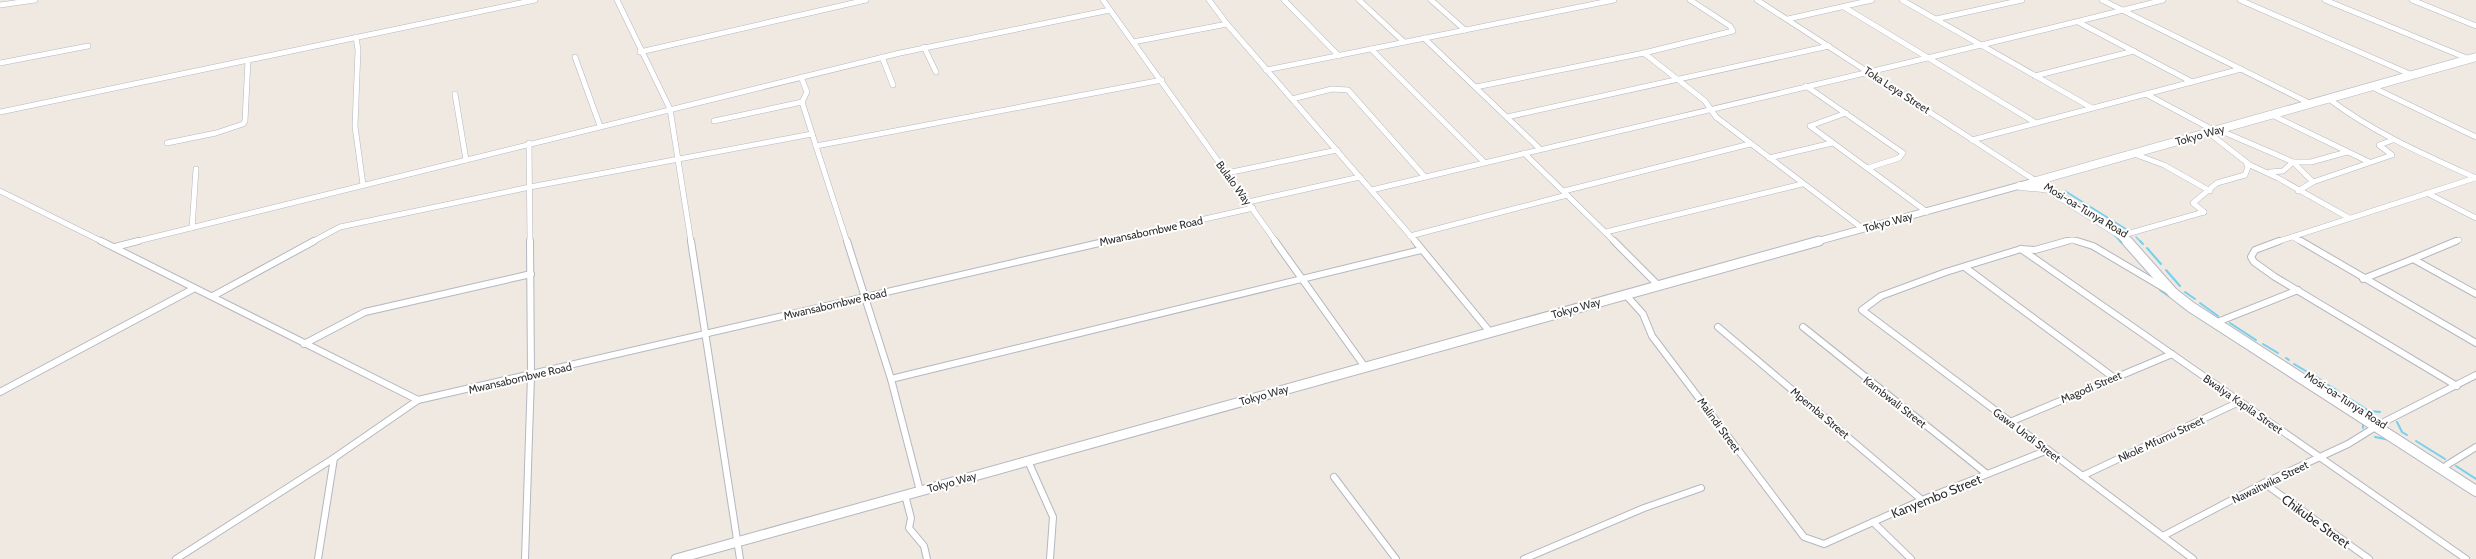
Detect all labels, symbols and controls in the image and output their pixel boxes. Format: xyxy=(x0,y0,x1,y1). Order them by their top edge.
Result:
street label: Toka Leya Street xyxy=(1861,63,1933,117)
street label: Tokyo Way xyxy=(2174,121,2227,149)
street label: Bulalo Way xyxy=(1213,158,1255,208)
street label: Mosi-oa-Tunya Road xyxy=(2041,179,2131,241)
street label: Tokyo Way xyxy=(1862,209,1915,235)
street label: Mwansabombwe Road xyxy=(1098,213,1204,249)
street label: Mwansabombwe Road xyxy=(782,285,888,323)
street label: Tokyo Way xyxy=(1550,294,1603,322)
street label: Mwansabombwe Road xyxy=(467,359,573,397)
street label: Magodi Street xyxy=(2058,368,2124,406)
street label: Mosi-oa-Tunya Road xyxy=(2302,368,2390,432)
street label: Bwalya Kapila Street xyxy=(2200,371,2286,437)
street label: Kambwali Street xyxy=(1861,373,1930,431)
street label: Tokyo Way xyxy=(1238,381,1291,409)
street label: Mpemba Street xyxy=(1788,384,1852,442)
street label: Malindi Street xyxy=(1694,395,1744,455)
street label: Gawa Undi Street xyxy=(1990,405,2064,465)
street label: Nkole Mfumu Street xyxy=(2116,413,2207,465)
street label: Nawaitwika Street xyxy=(2230,457,2311,507)
street label: Tokyo Way xyxy=(926,468,979,496)
street label: Kanyembo Street xyxy=(1889,470,1984,521)
street label: Chikube Street xyxy=(2279,491,2354,552)

